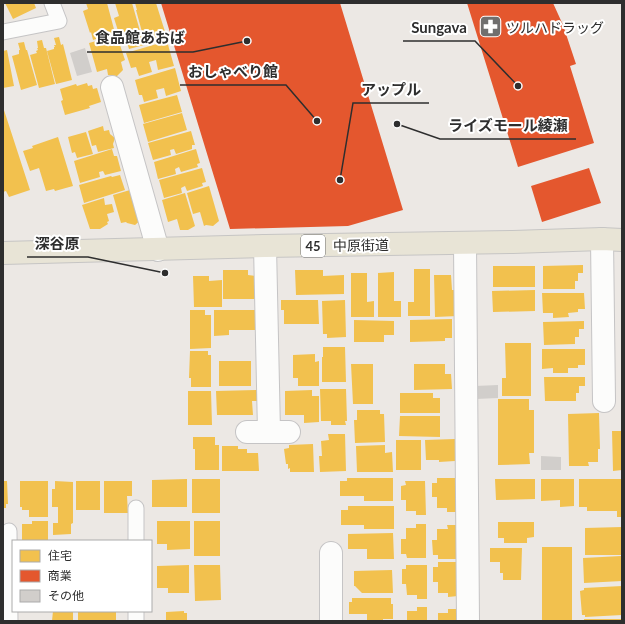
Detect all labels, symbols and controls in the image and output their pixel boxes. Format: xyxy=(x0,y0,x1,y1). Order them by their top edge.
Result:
callout: Sungava xyxy=(403,14,475,41)
pharmacy icon: ツルハドラッグ xyxy=(478,14,504,40)
text: Sungava xyxy=(411,18,467,36)
place label: ツルハドラッグ xyxy=(506,19,604,36)
callout: 食品館あおば xyxy=(87,25,193,52)
text: 食品館あおば xyxy=(95,28,185,46)
callout: おしゃべり館 xyxy=(180,58,286,85)
text: おしゃべり館 xyxy=(188,62,278,80)
callout: アップル xyxy=(353,76,429,103)
text: アップル xyxy=(361,80,421,98)
callout: ライズモール綾瀬 xyxy=(440,112,576,139)
text: ライズモール綾瀬 xyxy=(448,116,568,134)
callout: 深谷原 xyxy=(27,230,88,257)
text: 深谷原 xyxy=(34,234,80,252)
road number: 45 xyxy=(301,235,325,257)
street label: 中原街道 xyxy=(333,236,389,254)
legend xyxy=(12,540,152,612)
text: 住宅 xyxy=(48,548,72,563)
text: 商業 xyxy=(48,568,72,583)
text: その他 xyxy=(48,588,84,603)

